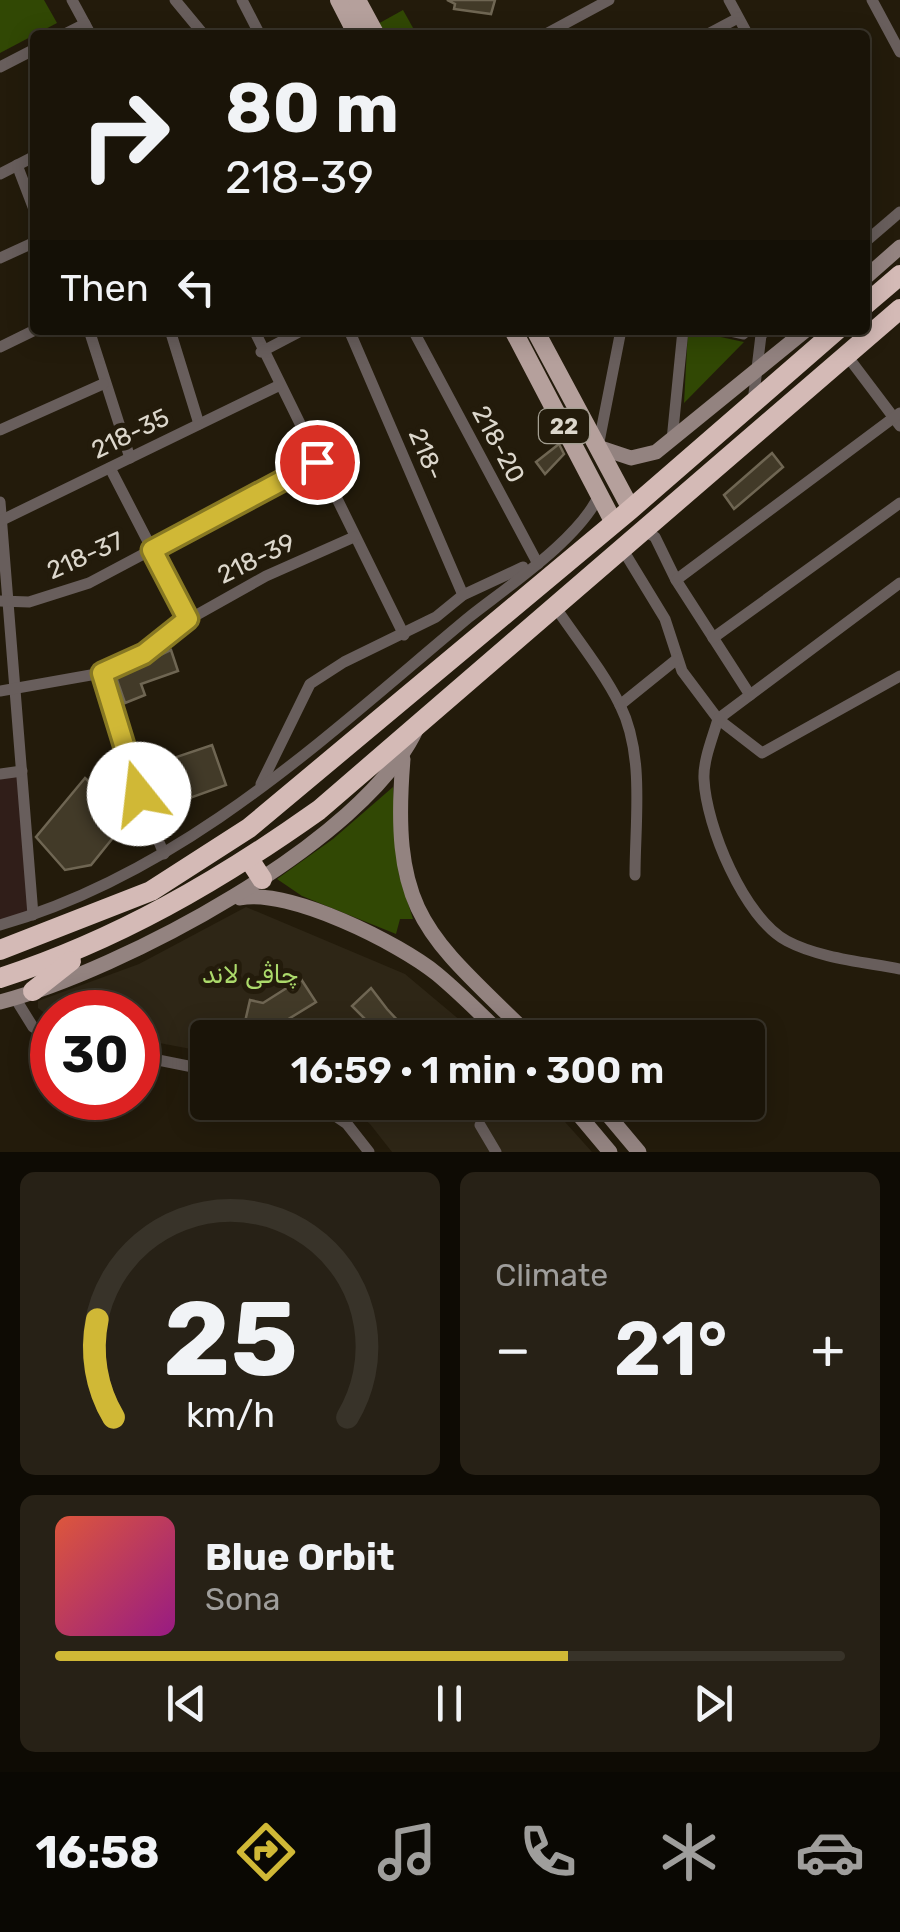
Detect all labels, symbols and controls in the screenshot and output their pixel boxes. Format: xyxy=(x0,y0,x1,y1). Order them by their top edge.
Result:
text: 80 m xyxy=(225,67,399,150)
icon: right xyxy=(60,70,190,200)
text: 218-39 xyxy=(225,151,374,204)
icon: left xyxy=(169,260,224,315)
text: Then xyxy=(60,265,149,311)
street label: 218-20 xyxy=(466,401,531,488)
street label: 218-35 xyxy=(87,402,174,465)
road number: 22 xyxy=(539,409,589,443)
pin xyxy=(275,420,360,505)
street label: 218- xyxy=(403,424,450,484)
icon: arrive xyxy=(290,435,345,490)
street label: 218-37 xyxy=(42,526,128,585)
street label: 218-39 xyxy=(213,527,300,590)
position arrow xyxy=(87,742,191,846)
park label: چاڤی لاند xyxy=(202,960,298,989)
speed limit sign: 30 xyxy=(30,990,160,1120)
text: 16:59 · 1 min · 300 m xyxy=(291,1047,664,1093)
text: Climate xyxy=(495,1256,608,1294)
text: 25 xyxy=(163,1278,297,1401)
text: 21° xyxy=(614,1305,728,1394)
text: − xyxy=(495,1317,531,1382)
text: + xyxy=(811,1317,845,1382)
text: km/h xyxy=(185,1394,275,1436)
text: Blue Orbit xyxy=(205,1534,395,1580)
text: Sona xyxy=(205,1580,280,1618)
icon: previous xyxy=(159,1676,214,1731)
icon: pause xyxy=(422,1676,477,1731)
icon: next xyxy=(686,1676,741,1731)
icon: directions xyxy=(231,1817,301,1887)
icon: music xyxy=(372,1817,442,1887)
icon: phone xyxy=(513,1817,583,1887)
icon: climate xyxy=(654,1817,724,1887)
icon: car xyxy=(795,1817,865,1887)
text: 16:58 xyxy=(35,1826,160,1879)

